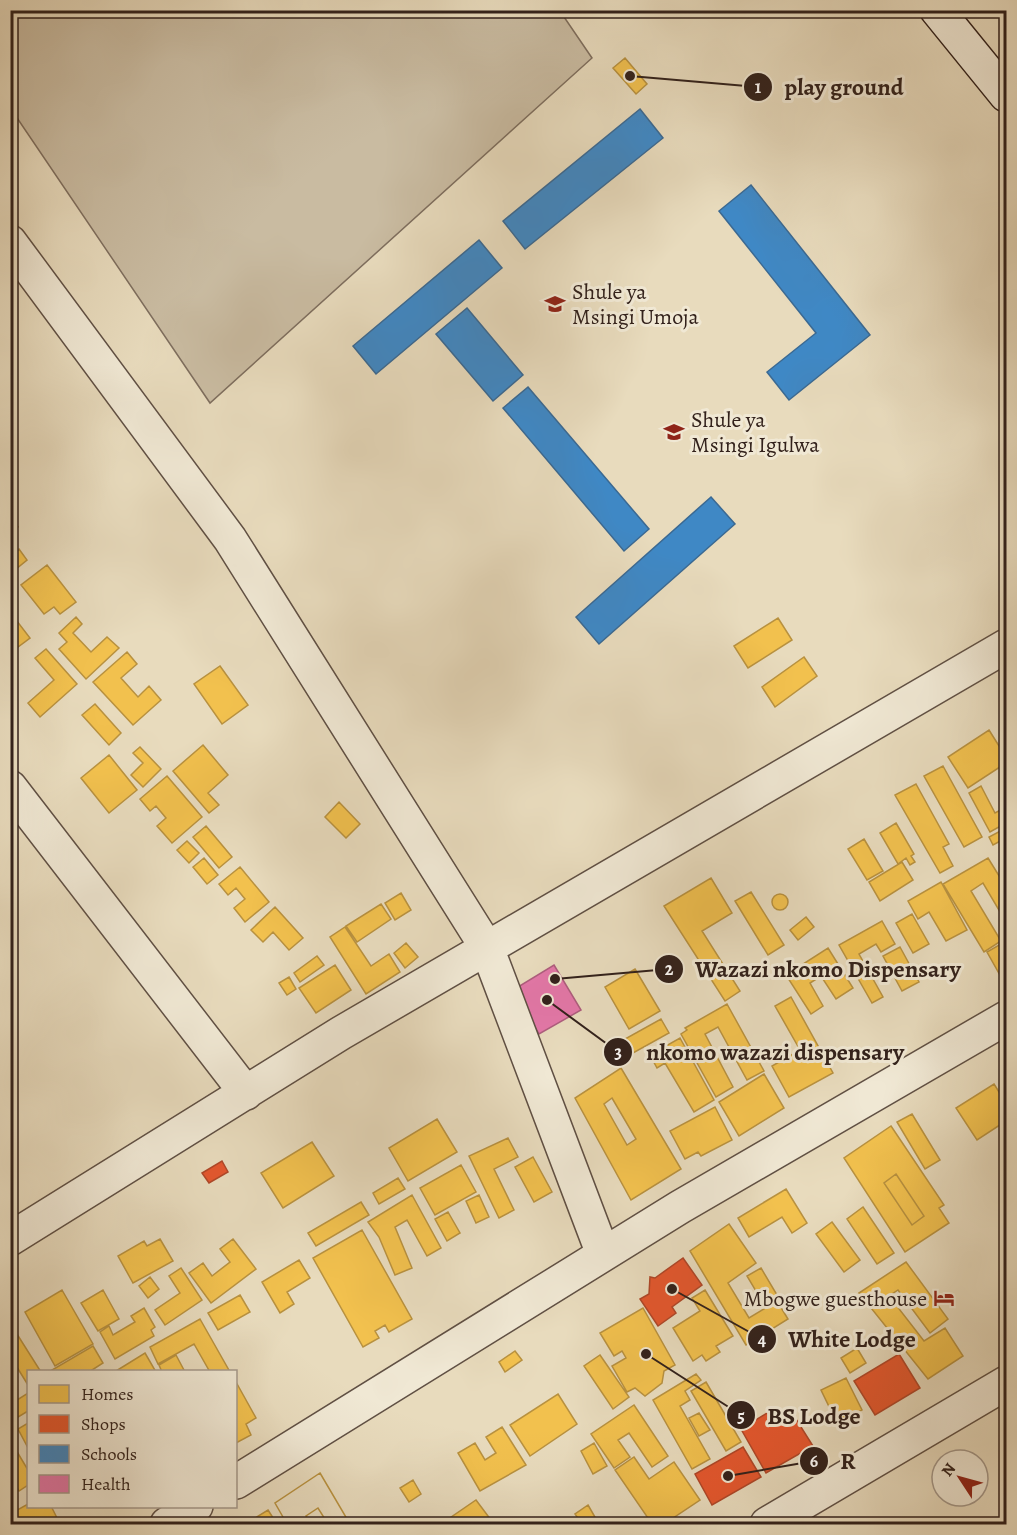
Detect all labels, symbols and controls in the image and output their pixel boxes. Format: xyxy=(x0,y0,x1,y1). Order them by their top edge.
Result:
callout: play ground xyxy=(743,66,916,108)
text: play ground xyxy=(784,71,904,103)
text: 1 xyxy=(755,75,762,99)
place label: Shule ya Msingi Umoja xyxy=(572,277,700,332)
school or university icon: Shule ya Msingi Umoja xyxy=(543,292,567,316)
place label: Shule ya Msingi Igulwa xyxy=(691,405,820,460)
school or university icon: Shule ya Msingi Igulwa xyxy=(662,420,686,444)
callout: Wazazi nkomo Dispensary xyxy=(654,948,973,990)
text: Wazazi nkomo Dispensary xyxy=(694,953,962,985)
text: 2 xyxy=(665,957,674,981)
callout: nkomo wazazi dispensary xyxy=(603,1031,916,1073)
text: nkomo wazazi dispensary xyxy=(646,1036,905,1068)
text: 3 xyxy=(614,1040,622,1064)
place label: Mbogwe guesthouse xyxy=(744,1284,927,1314)
hotel icon: Mbogwe guesthouse xyxy=(932,1286,956,1310)
callout: White Lodge xyxy=(747,1318,928,1360)
text: White Lodge xyxy=(787,1323,916,1355)
text: 4 xyxy=(758,1327,767,1351)
legend xyxy=(27,1370,237,1508)
text: Homes xyxy=(81,1382,133,1406)
callout: BS Lodge xyxy=(726,1394,873,1436)
text: BS Lodge xyxy=(767,1400,861,1432)
text: 5 xyxy=(737,1404,745,1428)
text: Shops xyxy=(81,1412,126,1436)
callout: R xyxy=(799,1440,868,1482)
text: Schools xyxy=(81,1442,137,1466)
text: R xyxy=(840,1445,856,1477)
north arrow xyxy=(930,1448,990,1508)
text: 6 xyxy=(810,1449,818,1473)
text: N xyxy=(936,1458,961,1481)
text: Health xyxy=(81,1472,131,1496)

